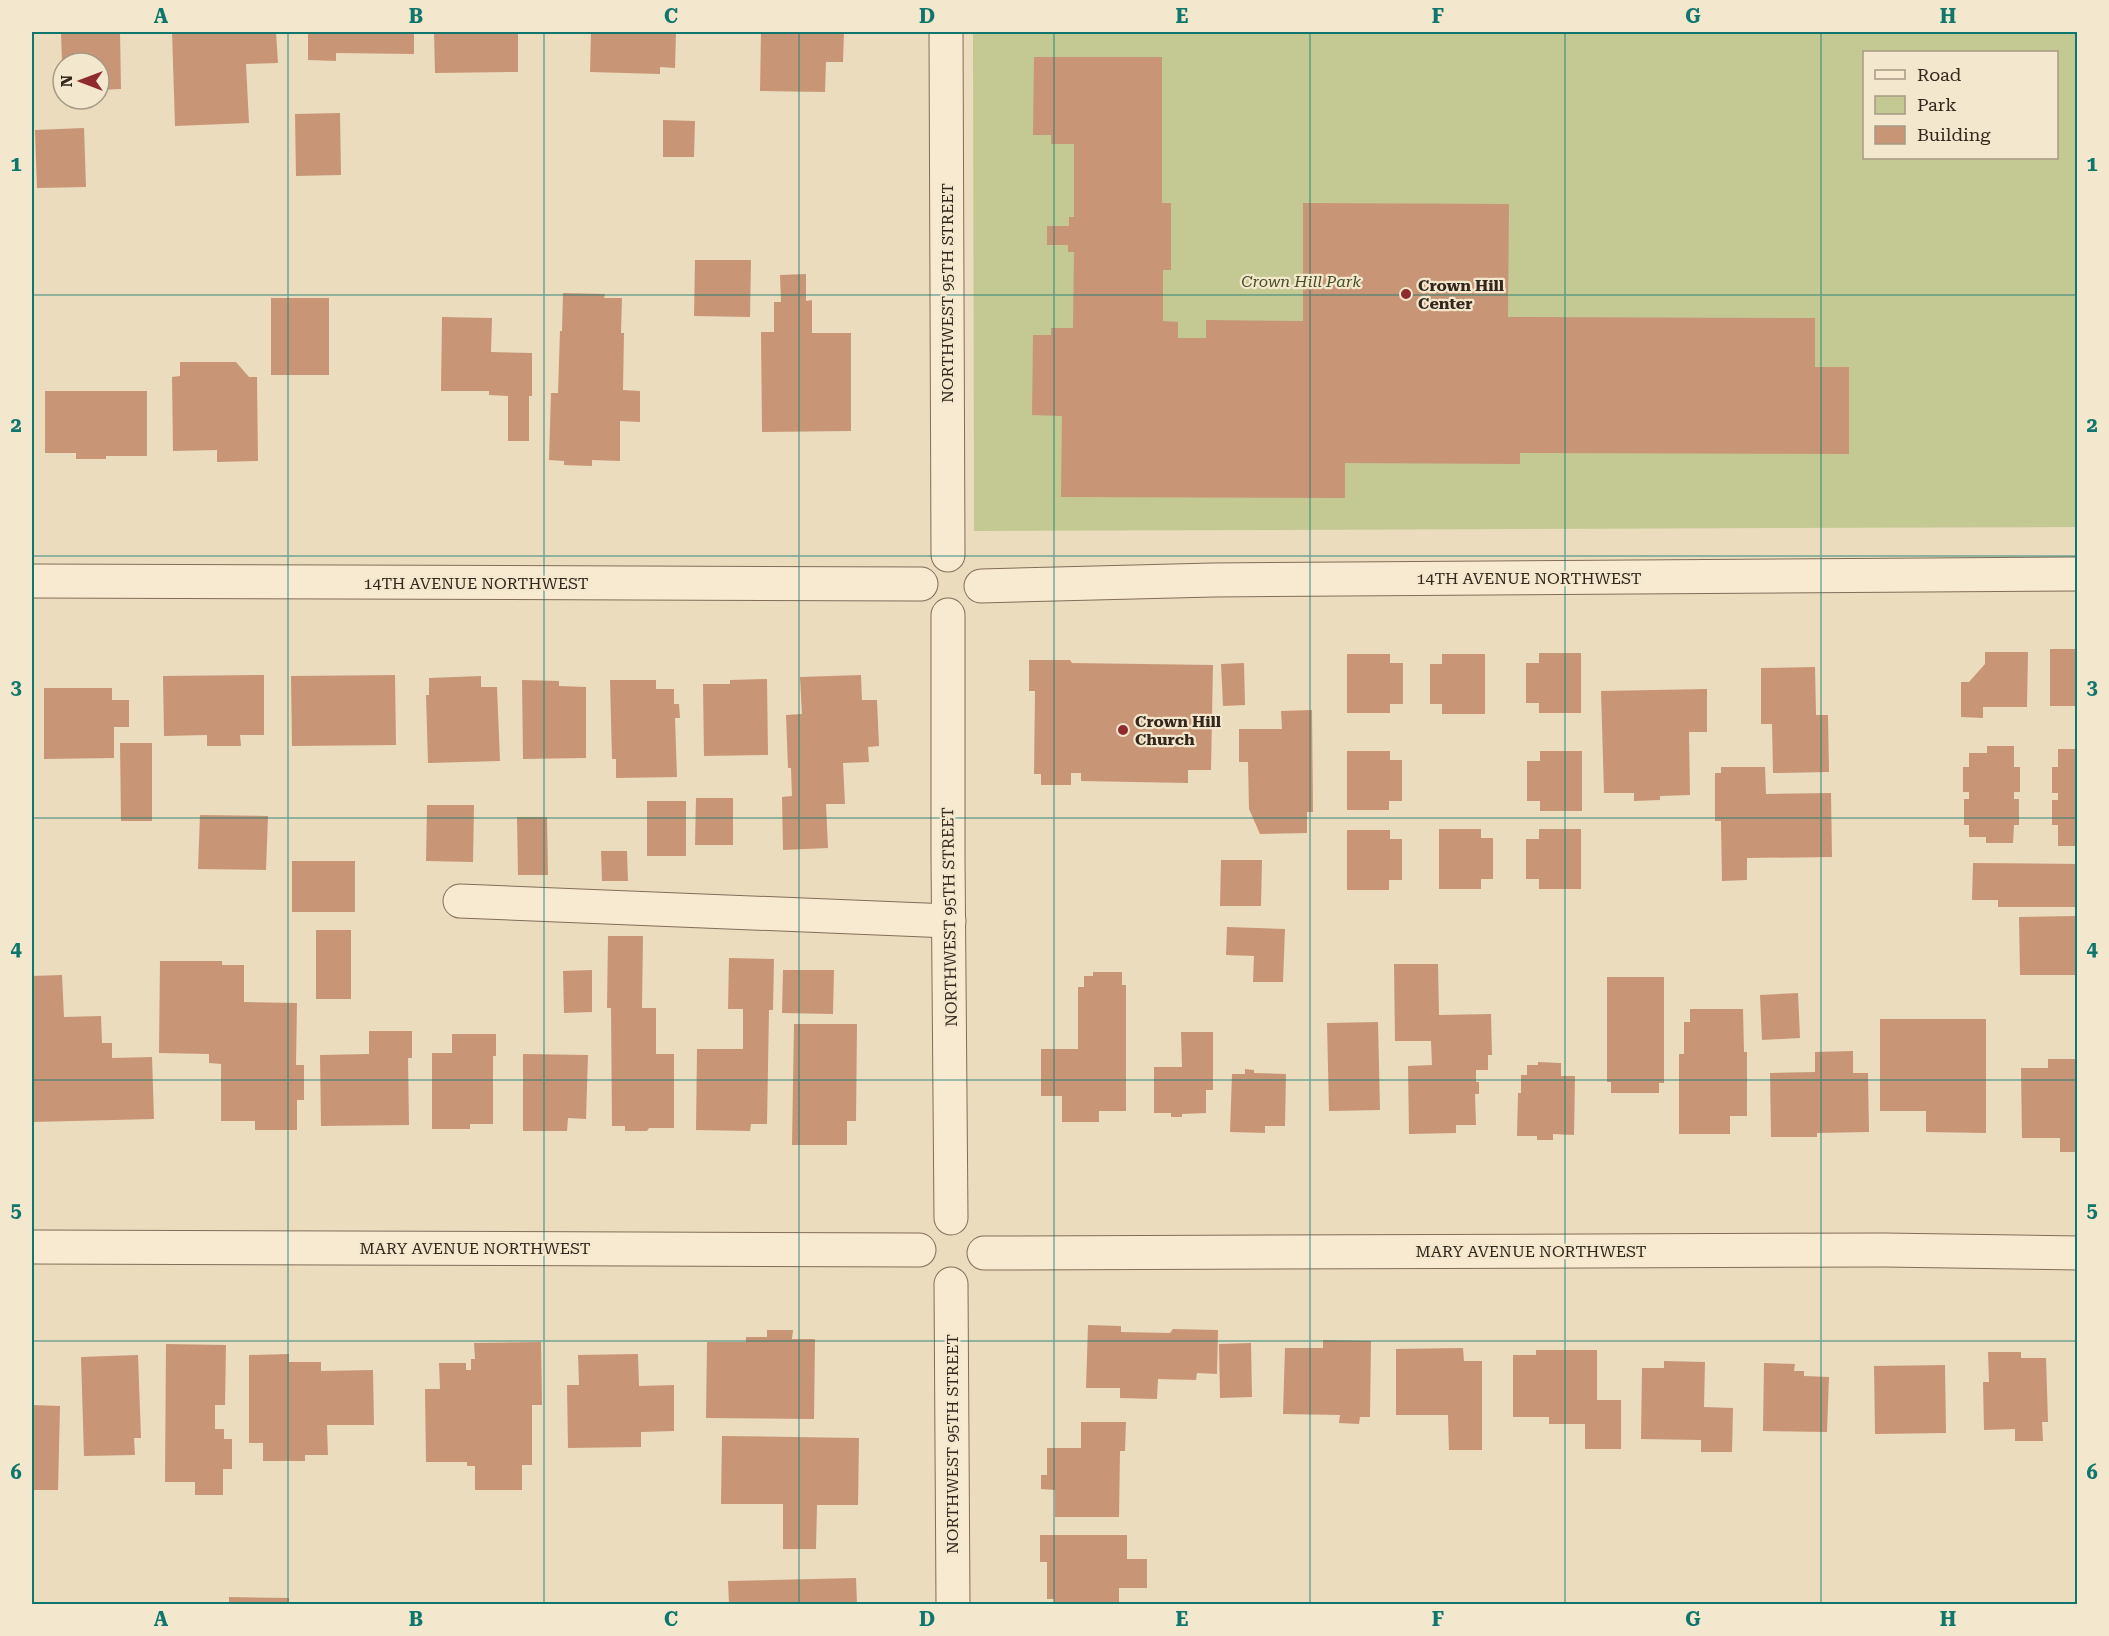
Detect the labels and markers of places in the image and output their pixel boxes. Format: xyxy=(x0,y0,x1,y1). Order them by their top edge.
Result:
place label: Crown Hill Center xyxy=(1418,276,1505,313)
marker: Crown Hill Center xyxy=(1399,287,1413,301)
place label: Crown Hill Church xyxy=(1135,712,1222,749)
marker: Crown Hill Church xyxy=(1116,723,1130,737)

